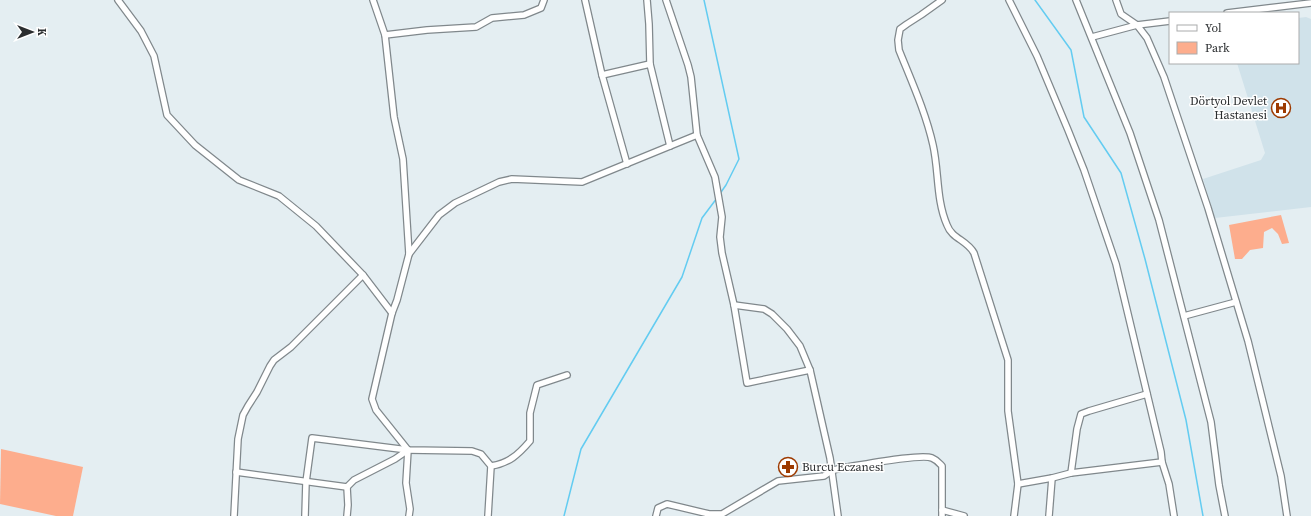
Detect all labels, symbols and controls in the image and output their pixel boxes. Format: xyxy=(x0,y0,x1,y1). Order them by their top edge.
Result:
north arrow xyxy=(12,12,52,52)
legend xyxy=(1169,12,1299,64)
text: Yol xyxy=(1205,20,1222,36)
text: K xyxy=(34,28,49,36)
text: Park xyxy=(1205,40,1230,56)
place label: Dörtyol Devlet Hastanesi xyxy=(1190,93,1267,123)
hospital icon: Dörtyol Devlet Hastanesi xyxy=(1270,97,1292,119)
pharmacy icon: Burcu Eczanesi xyxy=(777,456,799,478)
place label: Burcu Eczanesi xyxy=(802,459,884,475)

